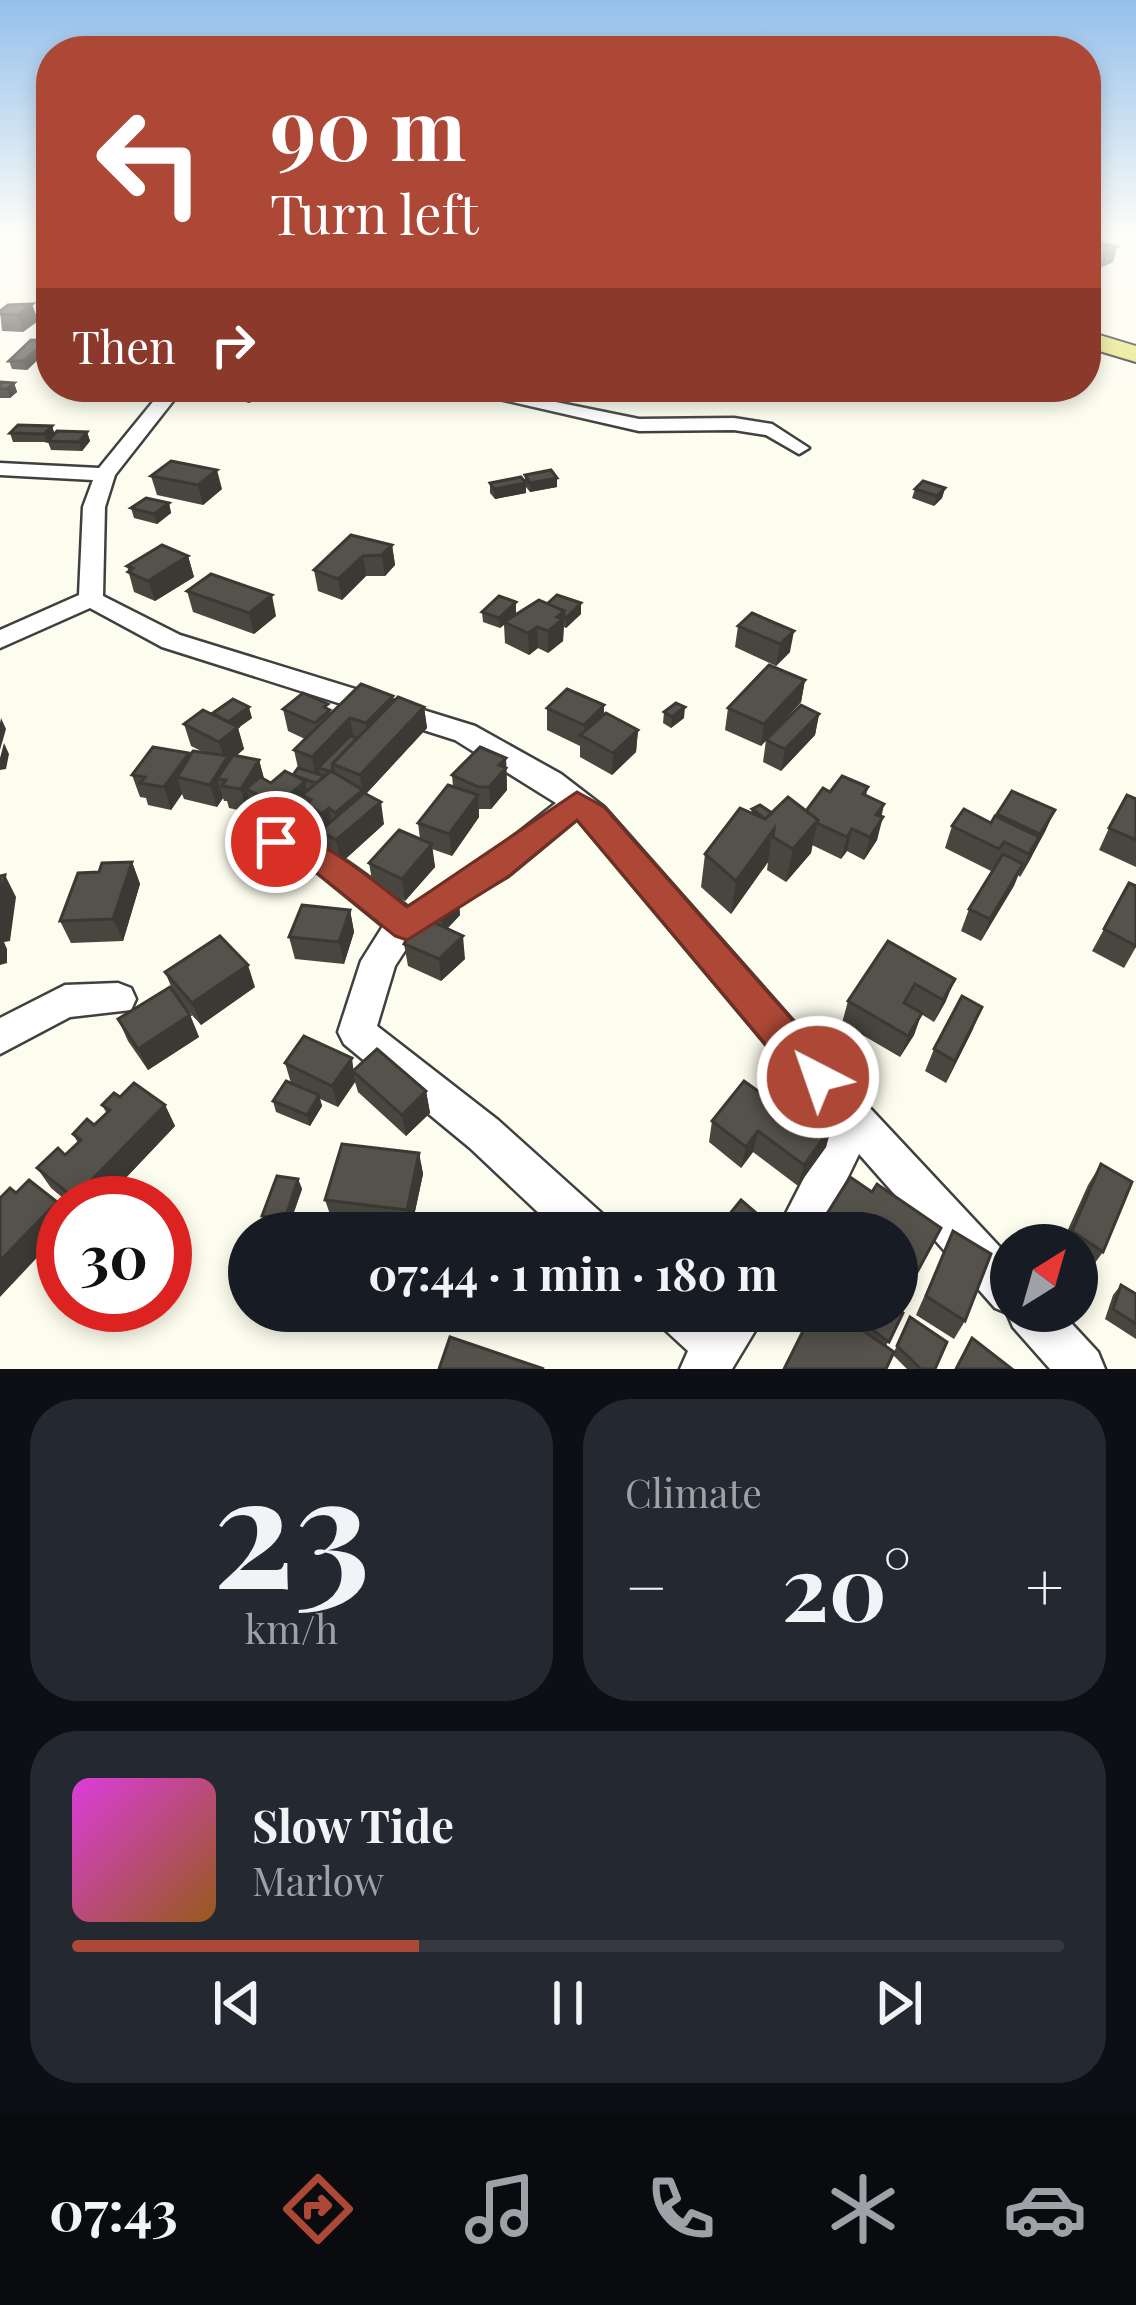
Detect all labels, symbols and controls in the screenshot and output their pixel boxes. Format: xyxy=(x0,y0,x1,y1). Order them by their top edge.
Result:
text: 90 m xyxy=(270,70,466,182)
icon: left xyxy=(72,84,228,240)
text: Turn left xyxy=(270,177,479,249)
icon: right xyxy=(200,312,266,378)
text: Then xyxy=(72,315,176,375)
pin xyxy=(225,791,327,893)
icon: arrive xyxy=(243,809,309,875)
position arrow xyxy=(755,1014,881,1140)
speed limit sign: 30 xyxy=(36,1176,192,1332)
north arrow xyxy=(990,1224,1098,1332)
map controls xyxy=(990,1224,1098,1332)
text: 07:44 · 1 min · 180 m xyxy=(368,1242,778,1302)
text: 23 xyxy=(213,1420,370,1628)
text: Climate xyxy=(625,1466,762,1518)
text: 20° xyxy=(782,1525,911,1645)
text: − xyxy=(625,1541,668,1629)
text: + xyxy=(1025,1541,1064,1629)
text: km/h xyxy=(245,1602,338,1654)
text: Slow Tide xyxy=(252,1794,454,1854)
text: Marlow xyxy=(252,1854,384,1906)
icon: previous xyxy=(204,1970,270,2036)
icon: pause xyxy=(535,1970,601,2036)
icon: next xyxy=(866,1970,932,2036)
icon: directions xyxy=(276,2167,360,2251)
icon: music xyxy=(458,2167,542,2251)
icon: phone xyxy=(639,2167,723,2251)
icon: climate xyxy=(821,2167,905,2251)
icon: car xyxy=(1003,2167,1087,2251)
text: 07:43 xyxy=(49,2173,178,2245)

